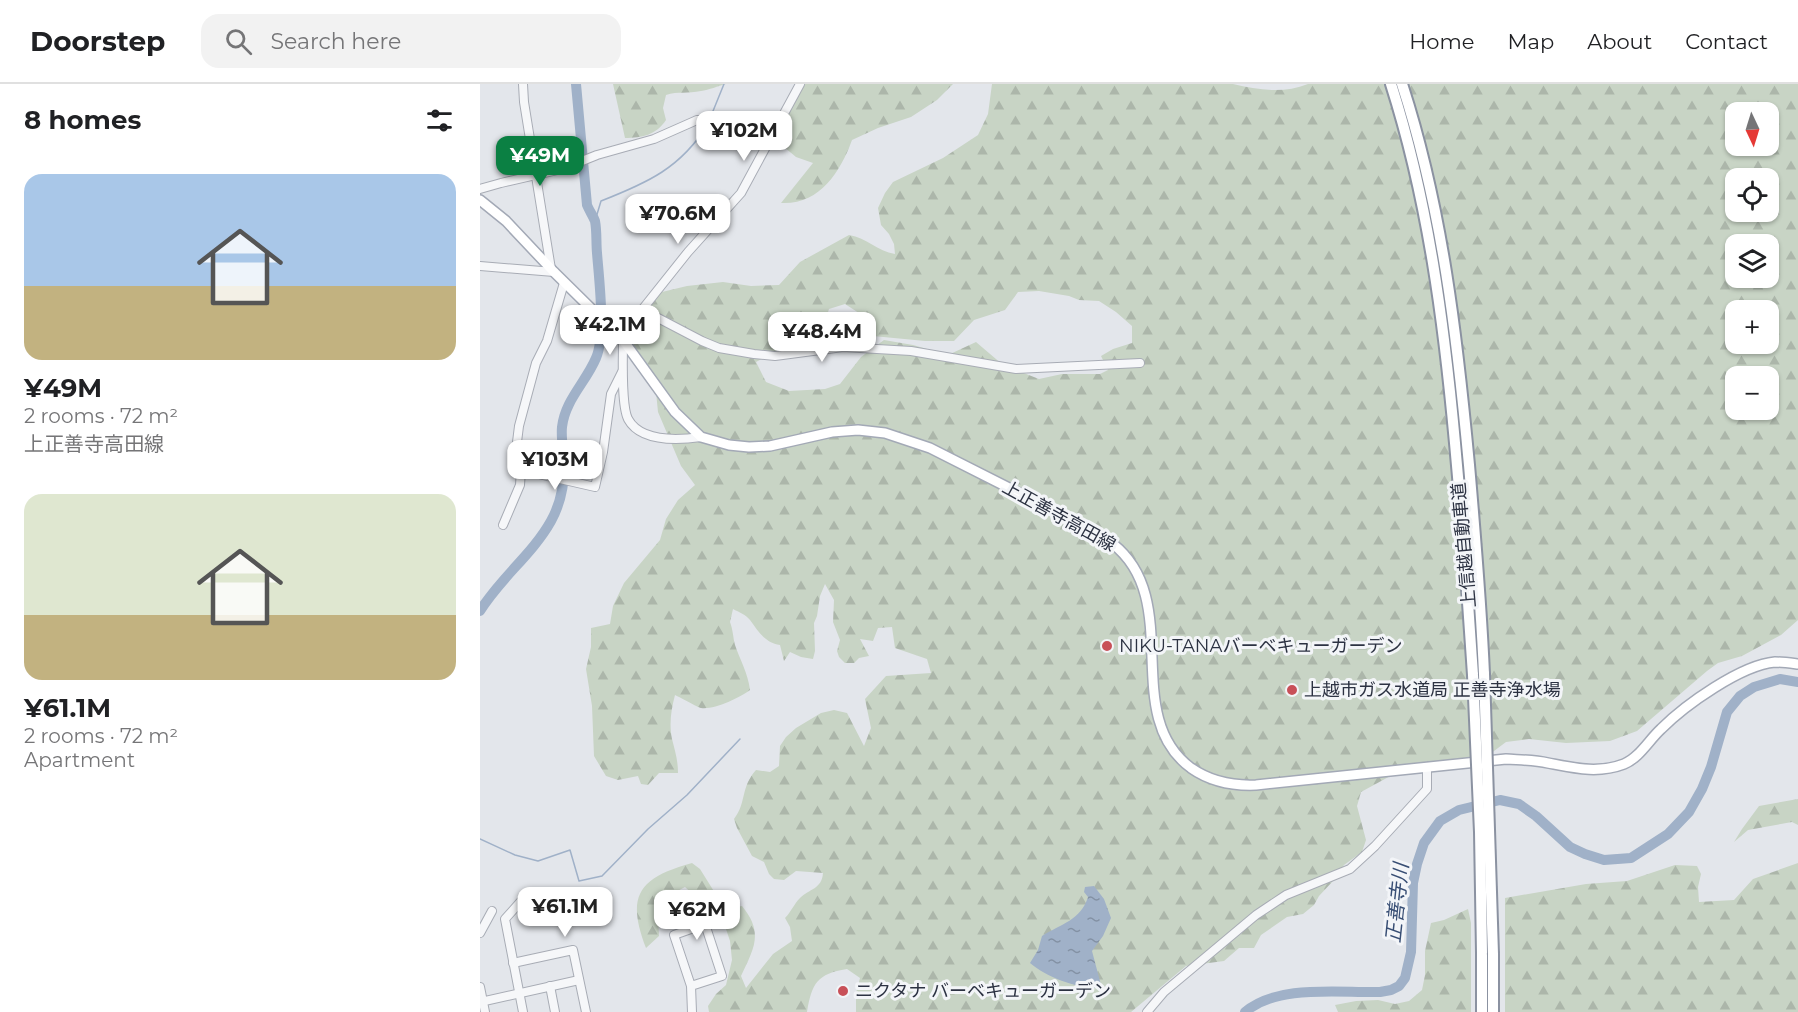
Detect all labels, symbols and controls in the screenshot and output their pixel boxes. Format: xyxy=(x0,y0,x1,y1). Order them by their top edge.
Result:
search box xyxy=(201,14,621,68)
text: Doorstep xyxy=(30,24,165,58)
icon: search xyxy=(222,25,255,58)
text: Search here xyxy=(270,28,401,55)
text: Home xyxy=(1409,29,1474,54)
text: Map xyxy=(1507,29,1554,54)
text: About xyxy=(1587,29,1652,54)
text: Contact xyxy=(1685,29,1768,54)
north arrow xyxy=(1725,102,1779,156)
map controls xyxy=(1725,102,1779,420)
text: 8 homes xyxy=(24,104,141,136)
icon: filters xyxy=(423,104,456,137)
pin: ¥102M xyxy=(702,111,786,162)
text: ¥102M xyxy=(710,118,778,142)
pin: ¥49M xyxy=(504,136,576,187)
text: ¥49M xyxy=(510,143,570,167)
button: locate xyxy=(1725,168,1779,222)
pin: ¥70.6M xyxy=(629,194,727,245)
text: ¥70.6M xyxy=(639,201,717,225)
icon: home xyxy=(186,213,294,321)
button: layers xyxy=(1725,234,1779,288)
button: + xyxy=(1725,300,1779,354)
pin: ¥42.1M xyxy=(561,305,659,356)
text: ¥42.1M xyxy=(574,312,646,336)
pin: ¥48.4M xyxy=(773,312,871,363)
text: ¥48.4M xyxy=(782,319,862,343)
button: − xyxy=(1725,366,1779,420)
text: ¥49M xyxy=(24,372,102,404)
text: 2 rooms · 72 m² xyxy=(24,404,178,428)
text: 上正善寺高田線 xyxy=(24,432,164,456)
pin: ¥103M xyxy=(513,440,597,491)
text: ¥103M xyxy=(521,447,589,471)
street label: 上正善寺高田線 xyxy=(999,476,1119,556)
street label: 上信越自動車道 xyxy=(1448,481,1480,609)
icon: home xyxy=(186,533,294,641)
place label: NIKU-TANAバーベキューガーデン xyxy=(1119,635,1402,657)
marker: NIKU-TANAバーベキューガーデン xyxy=(1100,639,1114,653)
place label: 上越市ガス水道局 正善寺浄水場 xyxy=(1304,679,1561,701)
marker: 上越市ガス水道局 正善寺浄水場 xyxy=(1285,683,1299,697)
text: ¥61.1M xyxy=(24,692,111,724)
text: 2 rooms · 72 m² xyxy=(24,724,178,748)
text: Apartment xyxy=(24,748,135,772)
water label: 正善寺川 xyxy=(1381,860,1413,944)
pin: ¥61.1M xyxy=(516,887,614,938)
pin: ¥62M xyxy=(661,890,733,941)
text: ¥61.1M xyxy=(532,894,598,918)
text: ¥62M xyxy=(668,897,726,921)
place label: ニクタナ バーベキューガーデン xyxy=(855,980,1111,1002)
marker: ニクタナ バーベキューガーデン xyxy=(836,984,850,998)

